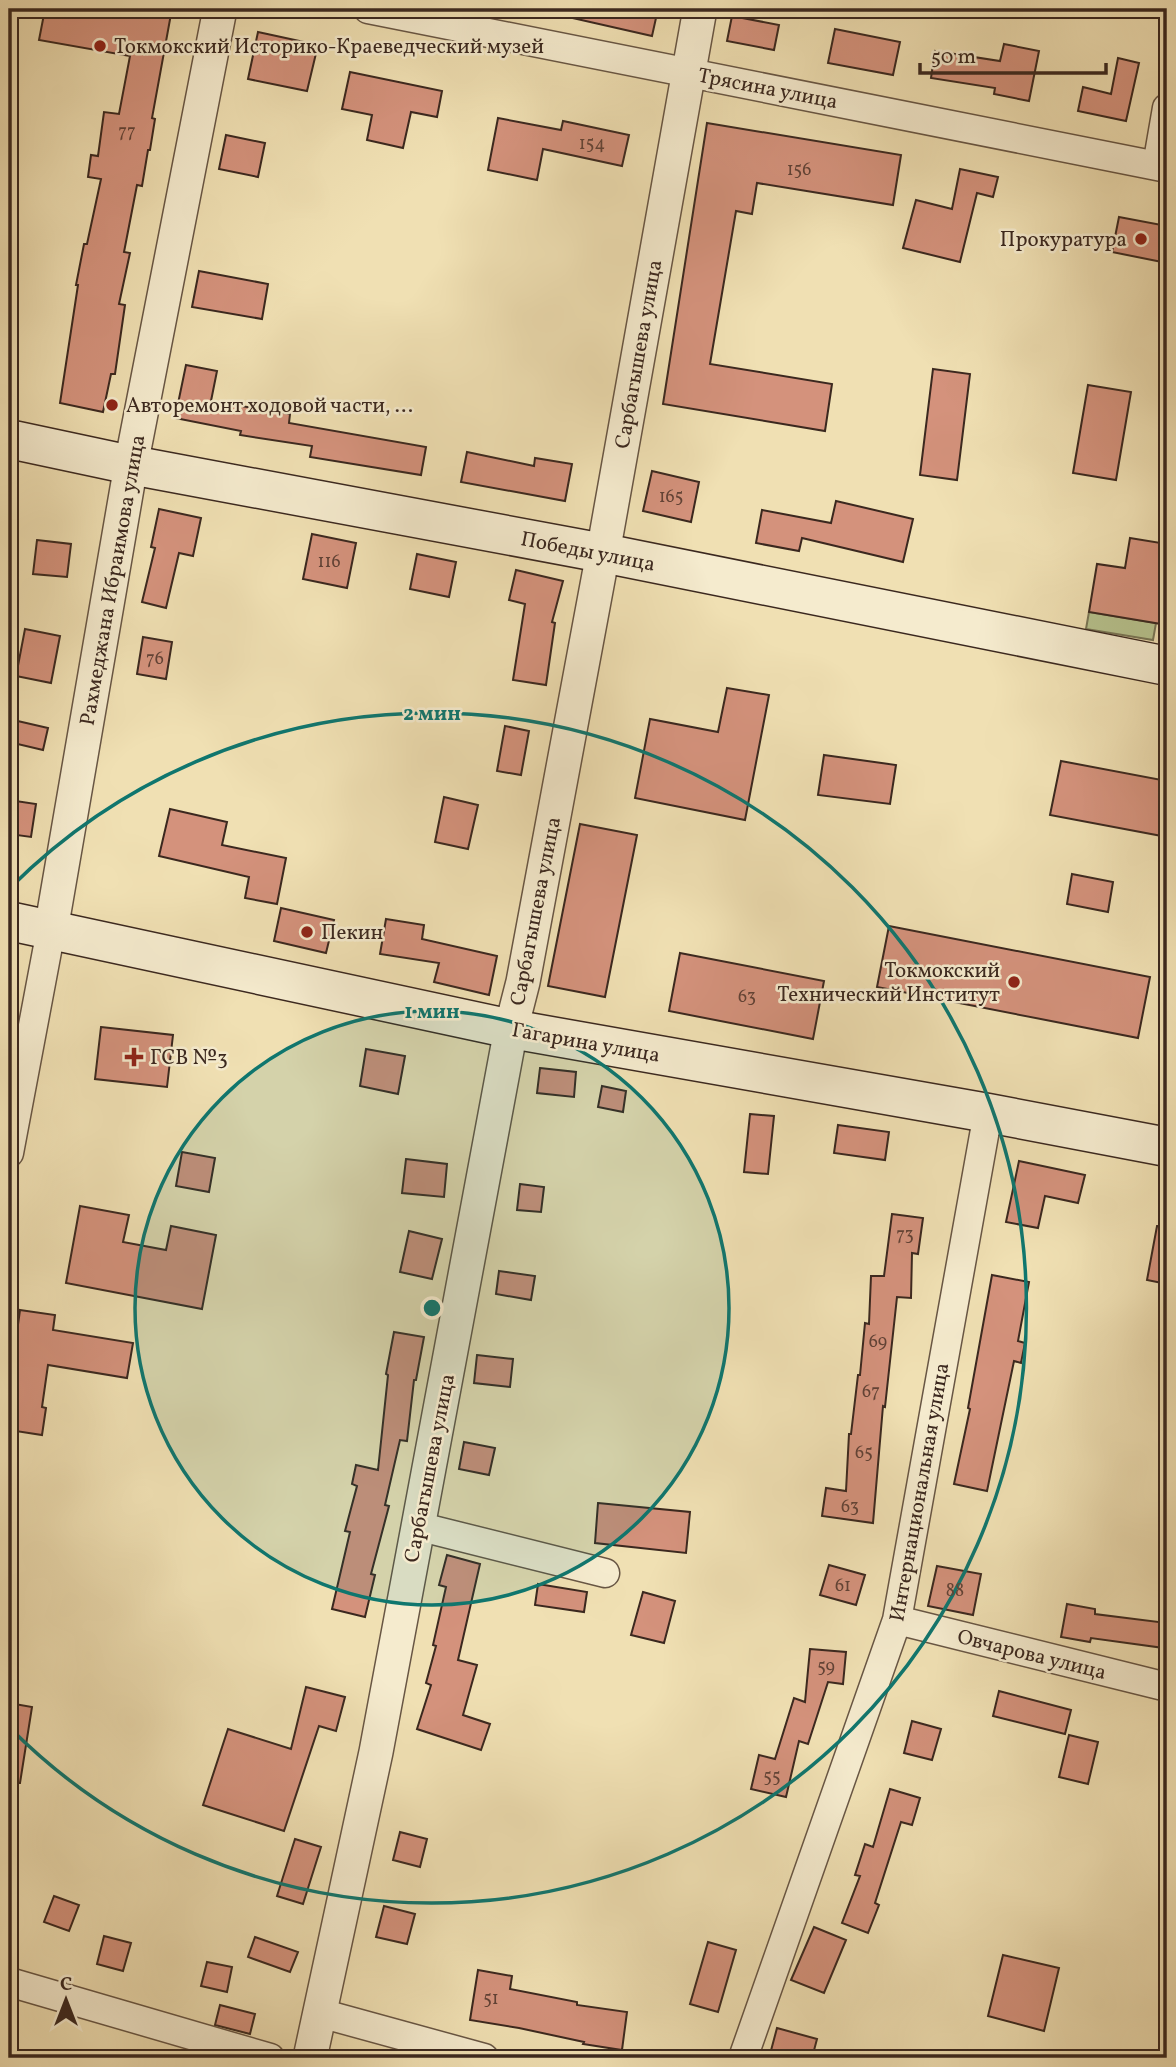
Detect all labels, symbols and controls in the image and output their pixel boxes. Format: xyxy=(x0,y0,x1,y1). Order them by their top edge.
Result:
scale bar xyxy=(920,32,1106,76)
place label: Токмокский Историко-Краеведческий музей xyxy=(114,33,544,62)
marker: Токмокский Историко-Краеведческий музей xyxy=(92,38,108,54)
text: 50 m xyxy=(931,43,976,72)
street label: Трясина улица xyxy=(695,62,840,117)
house number: 77 xyxy=(118,120,136,145)
house number: 154 xyxy=(579,132,605,157)
house number: 156 xyxy=(787,158,811,183)
place label: Прокуратура xyxy=(1000,226,1127,255)
marker: Прокуратура xyxy=(1133,231,1149,247)
street label: Сарбагышева улица xyxy=(609,257,670,451)
place label: Авторемонт ходовой части, ... xyxy=(126,392,413,421)
marker: Авторемонт ходовой части, ... xyxy=(104,397,120,413)
street label: Рахмеджана Ибраимова улица xyxy=(74,432,153,728)
house number: 165 xyxy=(659,485,683,510)
street label: Победы улица xyxy=(518,525,658,580)
house number: 116 xyxy=(317,550,341,575)
house number: 76 xyxy=(146,647,164,672)
text: 2 мин xyxy=(403,700,461,729)
street label: Сарбагышева улица xyxy=(504,814,569,1008)
place label: Пекин xyxy=(321,919,384,948)
marker: Пекин xyxy=(299,924,315,940)
place label: Токмокский Технический Институт xyxy=(777,957,1000,1010)
marker: Токмокский Технический Институт xyxy=(1006,974,1022,990)
house number: 63 xyxy=(738,985,756,1010)
text: 1 мин xyxy=(404,998,460,1027)
street label: Гагарина улица xyxy=(509,1016,662,1071)
place label: ГСВ №3 xyxy=(150,1044,228,1073)
marker: ГСВ №3 xyxy=(124,1047,144,1067)
house number: 73 xyxy=(896,1223,914,1248)
centre of rings xyxy=(420,1296,444,1320)
house number: 69 xyxy=(869,1330,887,1355)
street label: Интернациональная улица xyxy=(883,1361,958,1624)
street label: Сарбагышева улица xyxy=(398,1371,463,1565)
house number: 67 xyxy=(862,1380,880,1405)
house number: 65 xyxy=(855,1441,873,1466)
house number: 63 xyxy=(841,1495,859,1520)
house number: 61 xyxy=(835,1574,851,1599)
house number: 88 xyxy=(946,1579,964,1604)
street label: Овчарова улица xyxy=(954,1623,1109,1688)
house number: 59 xyxy=(817,1655,835,1680)
house number: 55 xyxy=(763,1765,781,1790)
north arrow xyxy=(32,1966,102,2036)
text: С xyxy=(60,1972,72,1998)
house number: 51 xyxy=(483,1987,499,2012)

